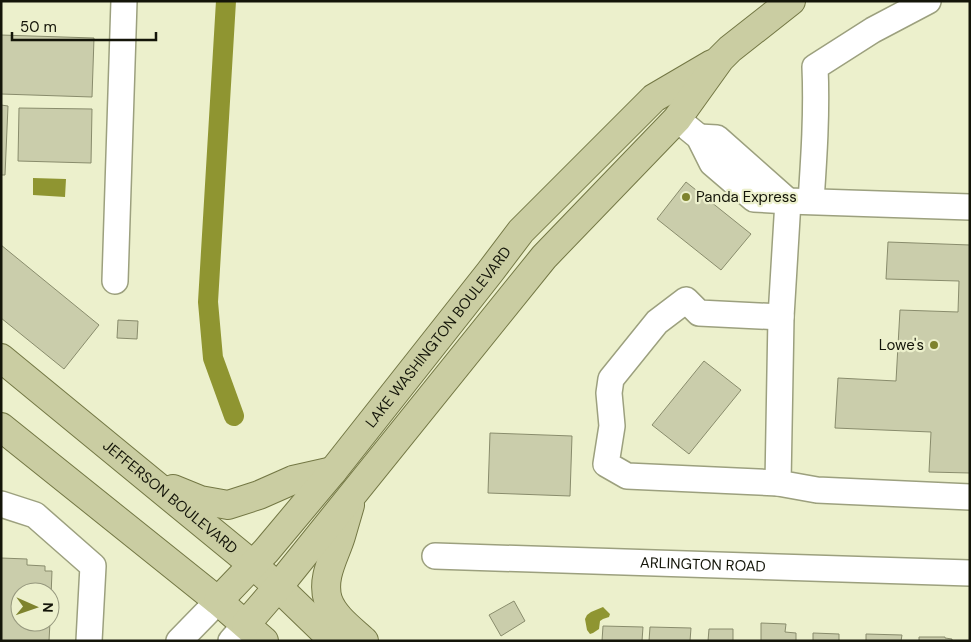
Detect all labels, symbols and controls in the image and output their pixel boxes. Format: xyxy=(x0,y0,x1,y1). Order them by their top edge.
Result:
scale bar xyxy=(12,10,156,42)
text: 50 m xyxy=(20,17,57,37)
place label: Panda Express xyxy=(696,187,797,207)
marker: Panda Express xyxy=(680,191,692,203)
street label: LAKE WASHINGTON BOULEVARD xyxy=(361,242,516,432)
place label: Lowe's xyxy=(879,335,924,355)
marker: Lowe's xyxy=(928,339,940,351)
street label: JEFFERSON BOULEVARD xyxy=(99,436,242,558)
street label: ARLINGTON ROAD xyxy=(640,553,766,577)
north arrow xyxy=(10,582,60,632)
text: N xyxy=(39,602,57,613)

